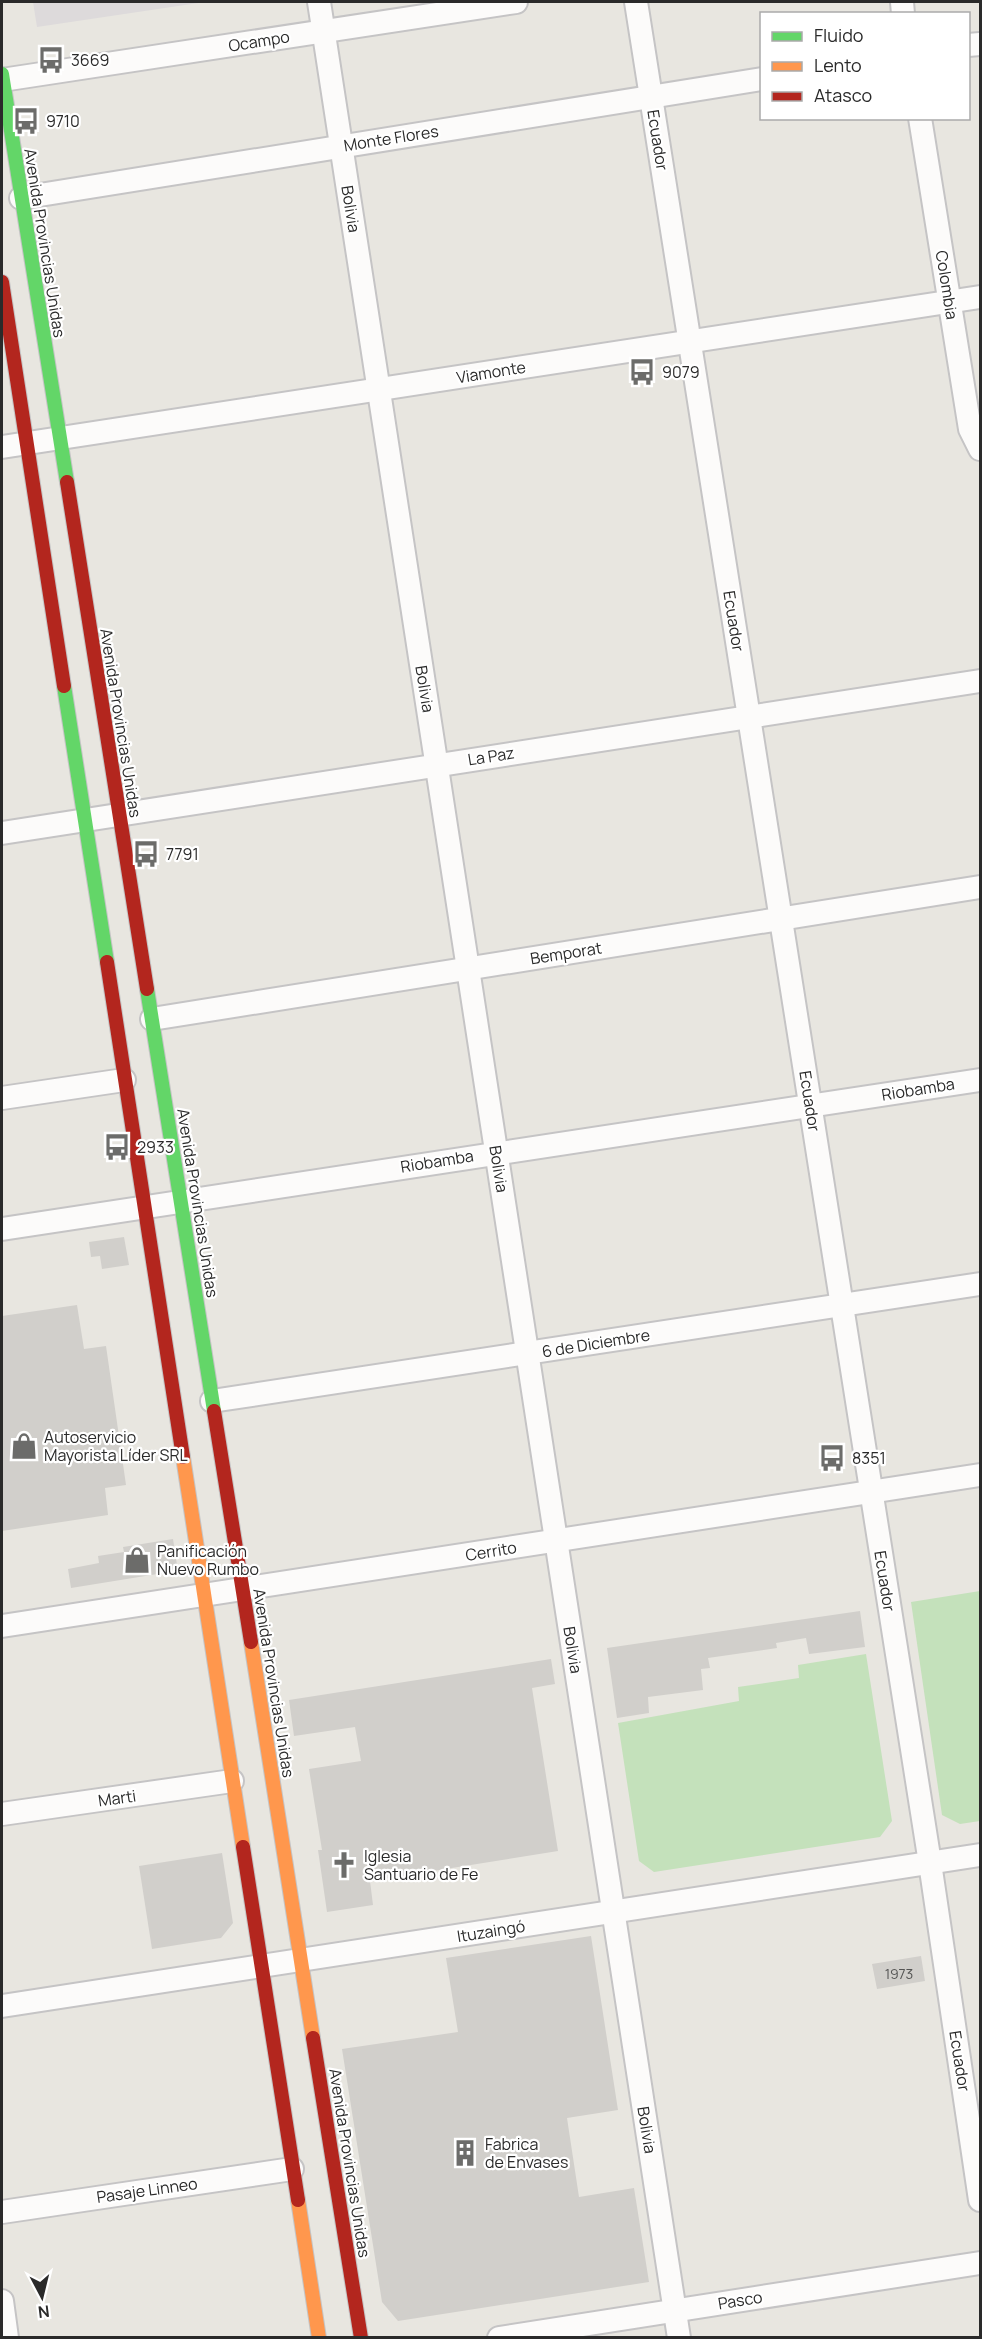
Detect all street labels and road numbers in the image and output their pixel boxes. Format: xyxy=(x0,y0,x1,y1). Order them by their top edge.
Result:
street label: Ocampo xyxy=(227,25,291,57)
street label: Ecuador xyxy=(642,108,674,172)
street label: Monte Flores xyxy=(342,120,440,156)
street label: Avenida Provincias Unidas xyxy=(19,147,71,339)
street label: Bolivia xyxy=(336,184,366,234)
street label: Colombia xyxy=(931,249,963,321)
street label: Viamonte xyxy=(455,356,527,388)
street label: Ecuador xyxy=(718,589,750,653)
street label: Avenida Provincias Unidas xyxy=(95,627,147,819)
street label: Bolivia xyxy=(410,664,440,714)
street label: La Paz xyxy=(466,741,516,771)
street label: Bemporat xyxy=(529,936,603,970)
street label: Ecuador xyxy=(794,1069,826,1133)
street label: Riobamba xyxy=(880,1072,956,1106)
street label: Avenida Provincias Unidas xyxy=(172,1107,224,1299)
street label: Riobamba xyxy=(399,1144,475,1178)
street label: Bolivia xyxy=(484,1144,514,1194)
street label: 6 de Diciembre xyxy=(540,1324,652,1362)
street label: Cerrito xyxy=(464,1536,518,1566)
street label: Ecuador xyxy=(869,1549,901,1613)
street label: Avenida Provincias Unidas xyxy=(248,1587,300,1779)
street label: Bolivia xyxy=(558,1625,588,1675)
street label: Marti xyxy=(97,1784,137,1812)
street label: Ituzaingó xyxy=(455,1915,527,1947)
street label: Ecuador xyxy=(944,2029,976,2093)
street label: Avenida Provincias Unidas xyxy=(324,2067,376,2259)
street label: Bolivia xyxy=(632,2105,662,2155)
street label: Pasaje Linneo xyxy=(95,2172,199,2208)
street label: Pasco xyxy=(716,2286,764,2314)

